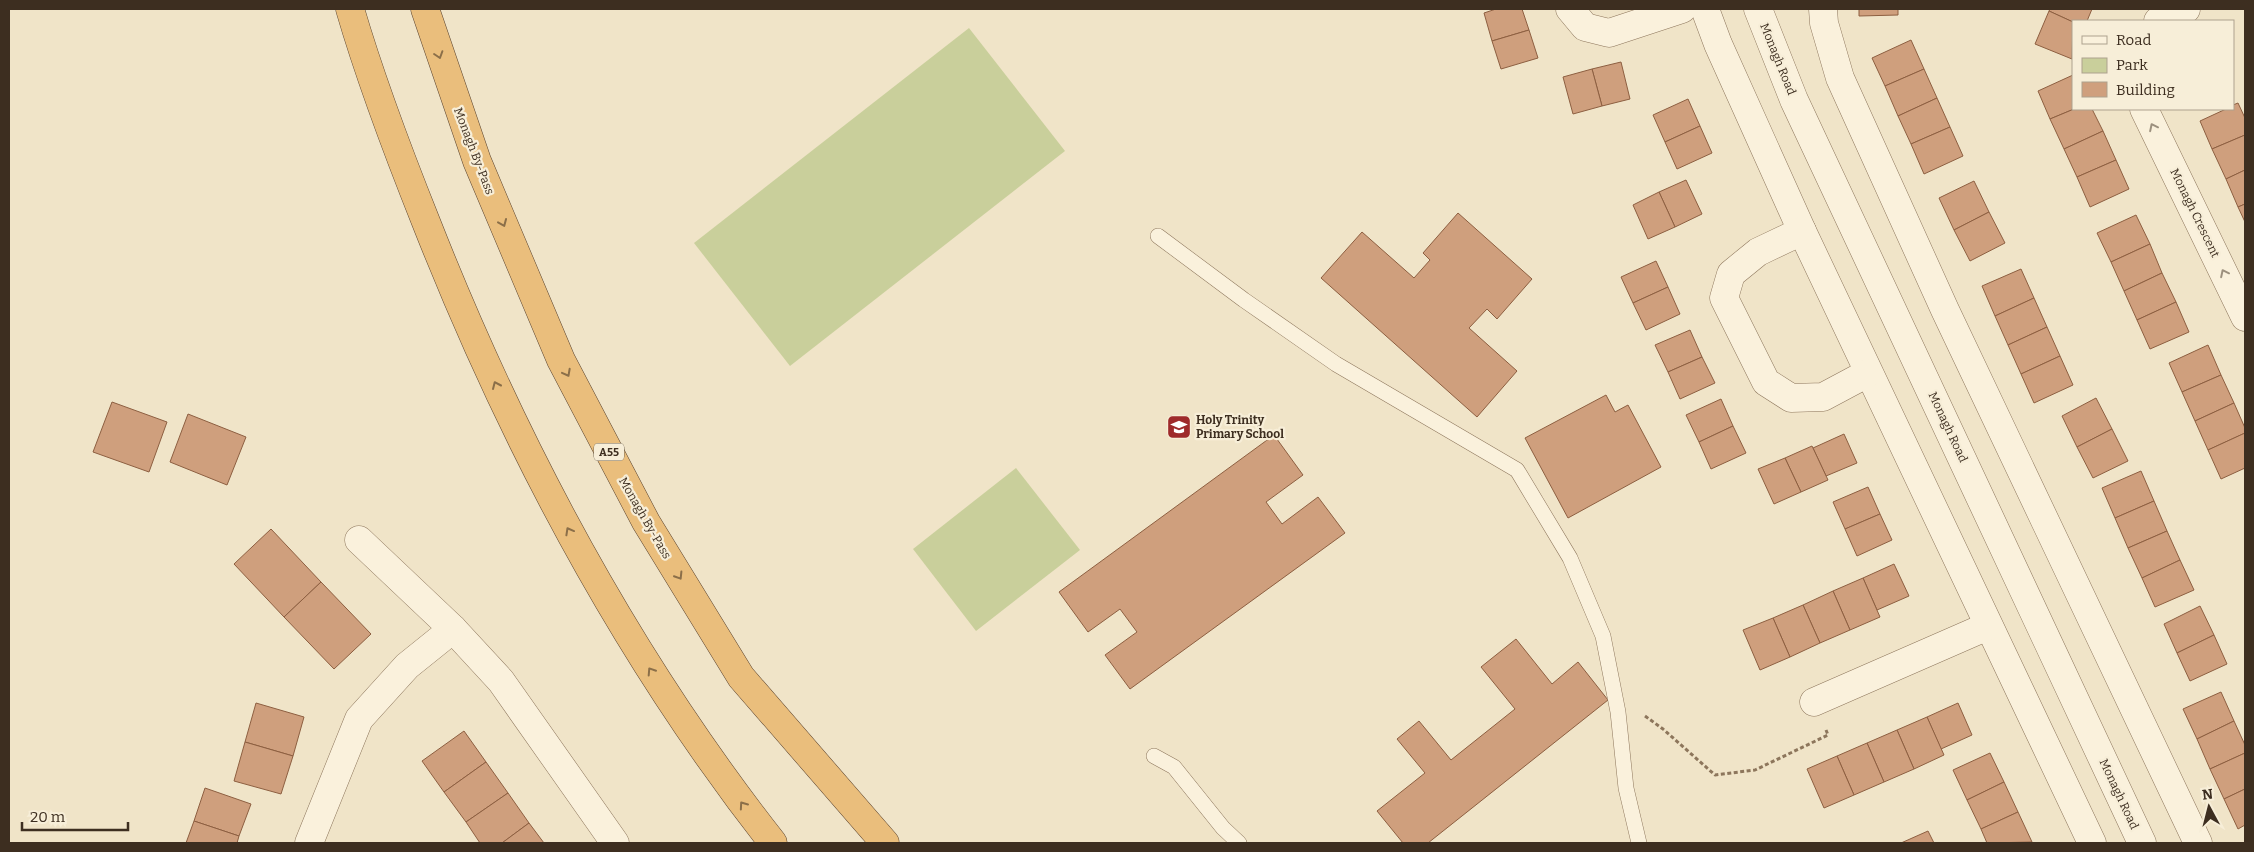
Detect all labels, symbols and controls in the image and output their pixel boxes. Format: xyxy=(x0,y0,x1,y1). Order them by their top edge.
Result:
legend xyxy=(2072,20,2234,110)
street label: Monagh Road xyxy=(1757,21,1799,97)
text: Road xyxy=(2116,31,2151,49)
one-way arrow xyxy=(434,51,444,59)
text: Park xyxy=(2116,56,2148,74)
text: Building xyxy=(2116,81,2175,99)
street label: Monagh By-Pass xyxy=(451,106,497,197)
one-way arrow xyxy=(2149,123,2159,132)
street label: Monagh Crescent xyxy=(2167,166,2223,260)
one-way arrow xyxy=(497,219,507,227)
one-way arrow xyxy=(2220,269,2230,278)
one-way arrow xyxy=(561,367,571,376)
one-way arrow xyxy=(492,381,503,390)
street label: Monagh Road xyxy=(1926,390,1970,464)
place label: Holy Trinity Primary School xyxy=(1196,413,1284,441)
school or university icon: Holy Trinity Primary School xyxy=(1166,414,1192,440)
road number: A55 xyxy=(594,444,624,461)
street label: Monagh By-Pass xyxy=(616,475,674,562)
one-way arrow xyxy=(565,527,575,536)
one-way arrow xyxy=(673,571,683,580)
one-way arrow xyxy=(648,667,657,677)
street label: Monagh Road xyxy=(2097,757,2141,831)
north arrow xyxy=(2184,782,2234,832)
text: N xyxy=(2201,785,2214,804)
scale bar xyxy=(22,800,129,832)
one-way arrow xyxy=(740,801,749,810)
text: 20 m xyxy=(30,808,66,826)

